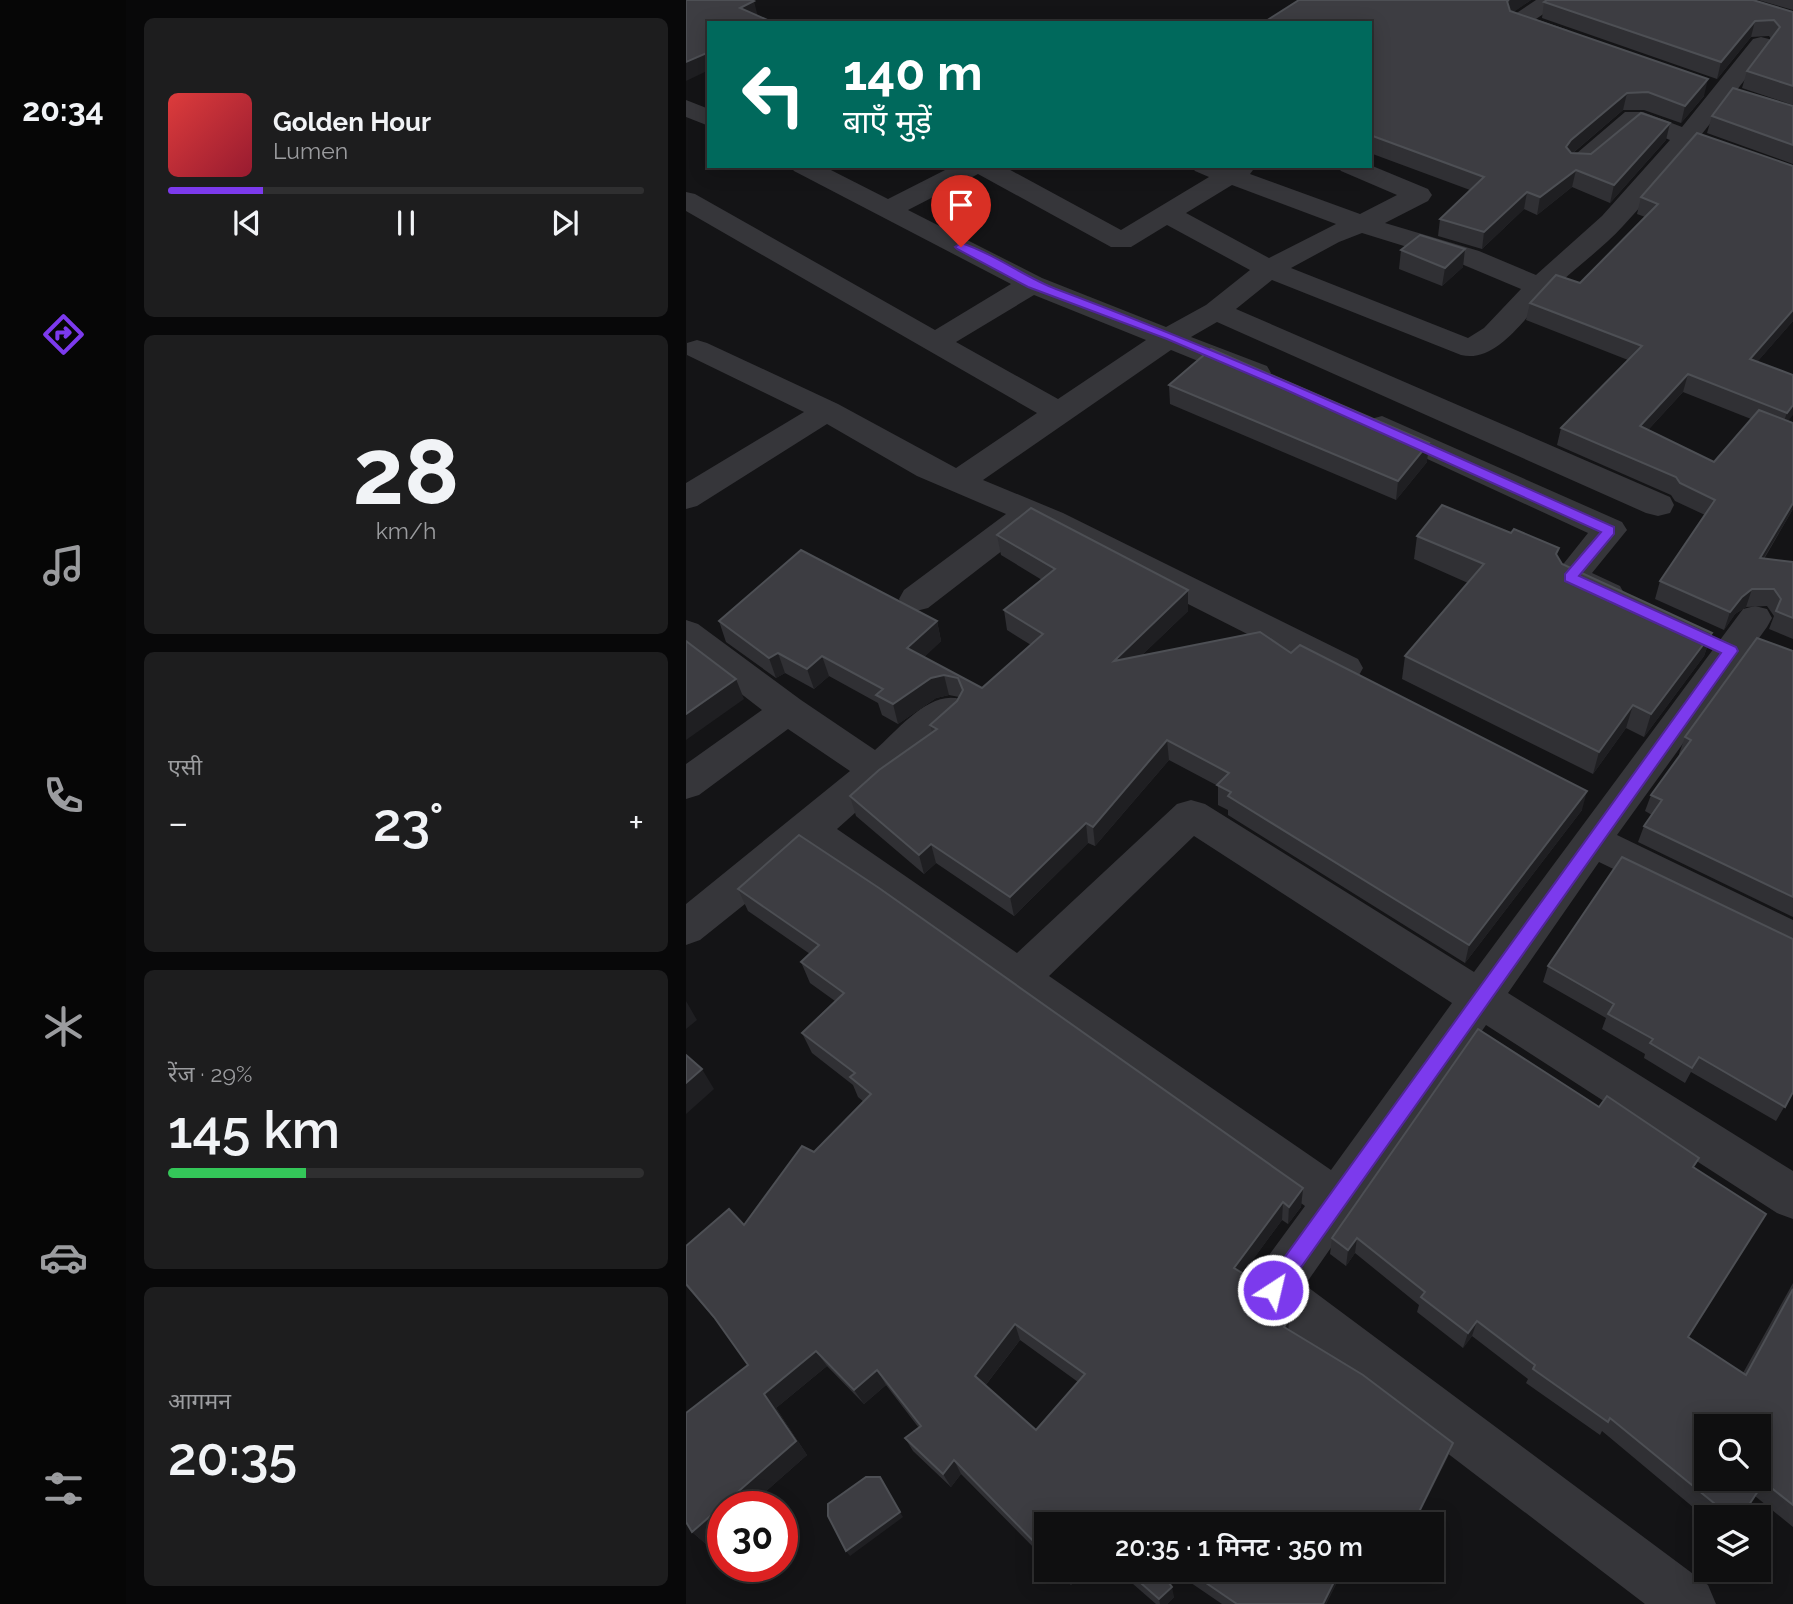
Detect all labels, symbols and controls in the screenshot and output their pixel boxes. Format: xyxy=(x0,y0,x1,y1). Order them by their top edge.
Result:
text: 140 m xyxy=(843,44,983,101)
icon: left xyxy=(728,49,819,140)
text: 20:34 xyxy=(22,91,104,128)
text: बाएँ मुड़ें xyxy=(843,103,932,140)
text: Golden Hour xyxy=(273,107,431,137)
text: Lumen xyxy=(273,137,348,164)
pin xyxy=(931,175,991,247)
icon: arrive xyxy=(942,186,980,224)
icon: previous xyxy=(228,204,266,242)
icon: pause xyxy=(387,204,425,242)
icon: next xyxy=(546,204,584,242)
icon: directions xyxy=(39,310,88,359)
text: 28 xyxy=(353,418,459,525)
text: km/h xyxy=(376,517,436,544)
icon: music xyxy=(39,541,88,590)
text: एसी xyxy=(168,753,202,780)
icon: phone xyxy=(39,771,88,820)
text: 23° xyxy=(373,792,444,853)
text: − xyxy=(168,800,188,845)
text: + xyxy=(628,800,644,845)
icon: climate xyxy=(39,1002,88,1051)
text: रेंज · 29% xyxy=(168,1060,252,1087)
text: 145 km xyxy=(168,1099,340,1160)
icon: car xyxy=(39,1233,88,1282)
position arrow xyxy=(1236,1253,1310,1327)
text: आगमन xyxy=(168,1387,231,1414)
map controls xyxy=(1694,1414,1771,1582)
button: search xyxy=(1694,1414,1771,1491)
text: 20:35 xyxy=(168,1426,297,1487)
icon: filters xyxy=(39,1464,88,1513)
speed limit sign: 30 xyxy=(707,1491,798,1582)
button: layers xyxy=(1694,1505,1771,1582)
text: 20:35 · 1 मिनट · 350 m xyxy=(1115,1532,1363,1562)

